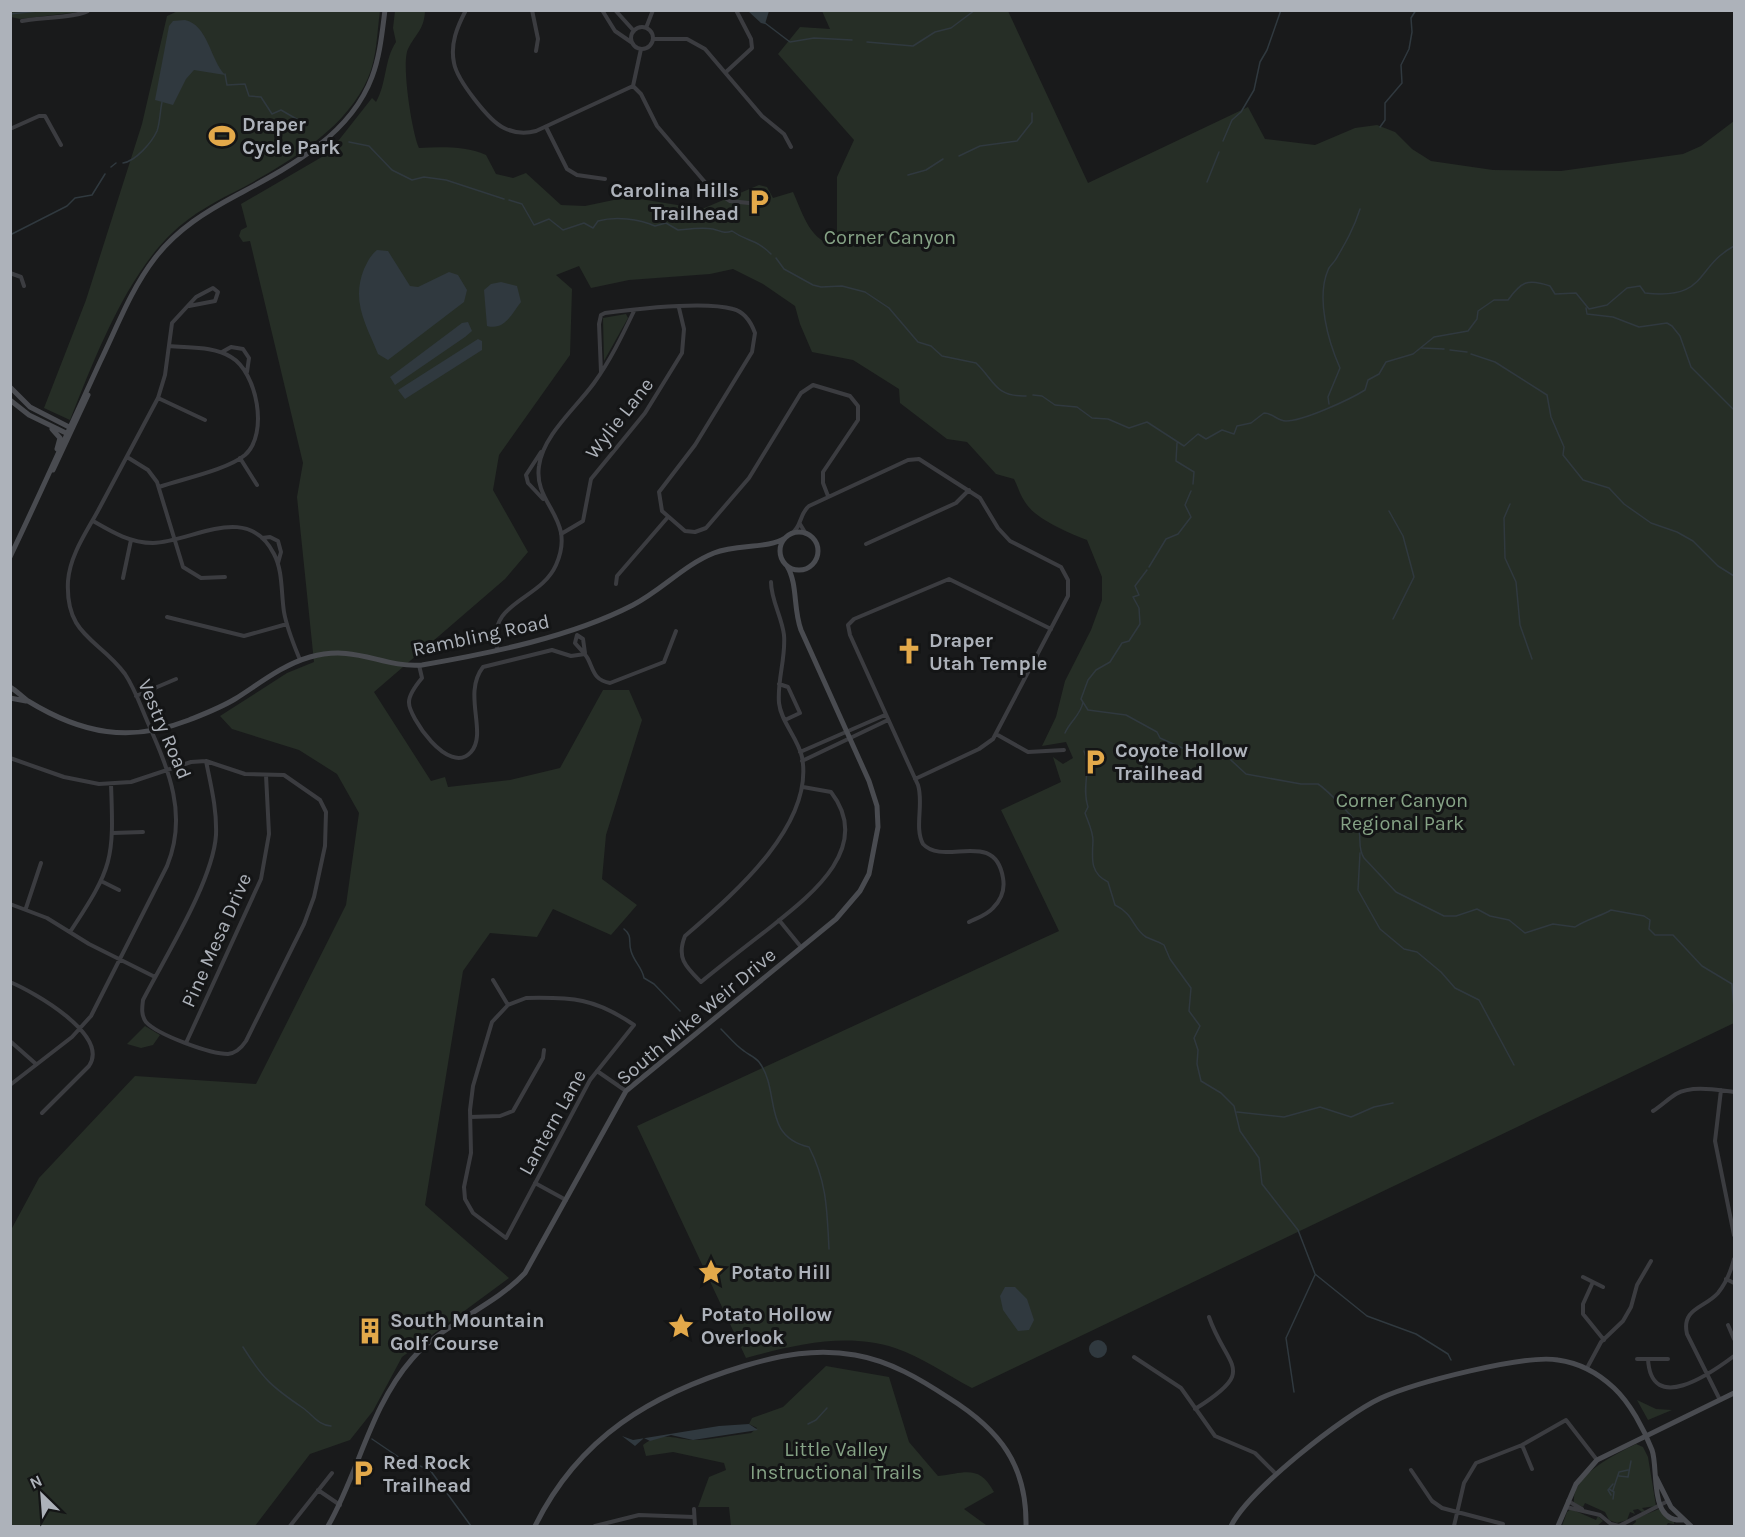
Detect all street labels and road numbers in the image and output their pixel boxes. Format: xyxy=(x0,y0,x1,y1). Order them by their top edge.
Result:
street label: Wylie Lane xyxy=(581,373,658,463)
street label: Rambling Road xyxy=(410,610,552,661)
street label: Vestry Road xyxy=(133,676,196,783)
street label: Pine Mesa Drive xyxy=(177,870,256,1011)
street label: South Mike Weir Drive xyxy=(612,943,781,1090)
street label: Lantern Lane xyxy=(514,1066,591,1179)

